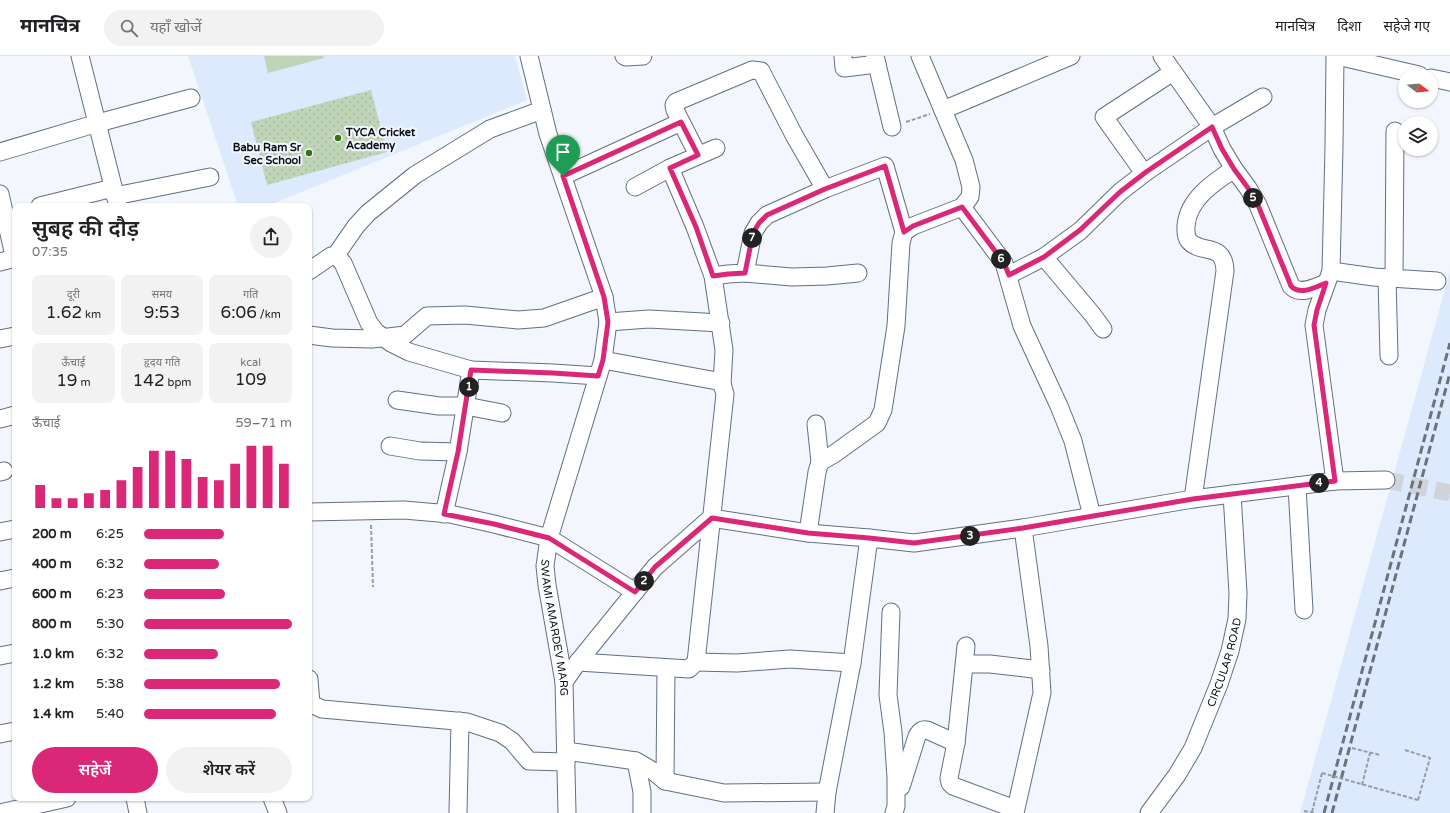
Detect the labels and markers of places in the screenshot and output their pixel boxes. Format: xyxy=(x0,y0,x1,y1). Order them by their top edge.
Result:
place label: TYCA Cricket Academy xyxy=(345,126,416,153)
marker: TYCA Cricket Academy xyxy=(333,133,343,143)
pin xyxy=(546,135,580,176)
place label: Babu Ram Sr Sec School xyxy=(233,141,302,167)
marker: Babu Ram Sr Sec School xyxy=(304,148,314,158)
pin: 5 xyxy=(1243,188,1263,208)
pin: 7 xyxy=(742,228,762,248)
pin: 6 xyxy=(991,249,1011,269)
pin: 1 xyxy=(459,377,479,397)
pin: 4 xyxy=(1309,473,1329,493)
pin: 3 xyxy=(960,526,980,546)
pin: 2 xyxy=(634,571,654,591)

